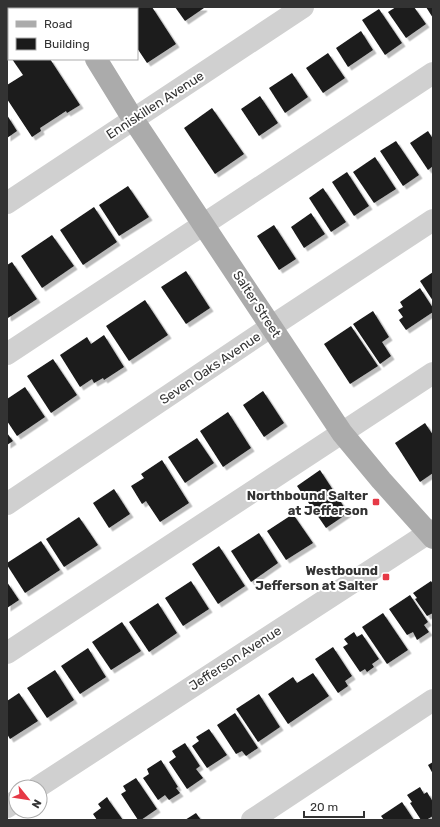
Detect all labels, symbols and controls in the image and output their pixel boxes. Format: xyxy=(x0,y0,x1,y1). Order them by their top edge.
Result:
legend xyxy=(8,8,138,60)
text: Road xyxy=(44,17,72,31)
text: Building xyxy=(44,37,90,51)
street label: Enniskillen Avenue xyxy=(103,68,207,142)
street label: Salter Street xyxy=(230,268,284,340)
street label: Seven Oaks Avenue xyxy=(157,329,263,407)
place label: Northbound Salter at Jefferson xyxy=(247,488,368,518)
marker: Northbound Salter at Jefferson xyxy=(371,497,381,507)
place label: Westbound Jefferson at Salter xyxy=(255,563,378,593)
marker: Westbound Jefferson at Salter xyxy=(381,572,391,582)
street label: Jefferson Avenue xyxy=(186,623,284,693)
north arrow xyxy=(8,779,48,819)
scale bar xyxy=(304,793,364,819)
text: N xyxy=(29,797,44,810)
text: 20 m xyxy=(310,800,338,814)

